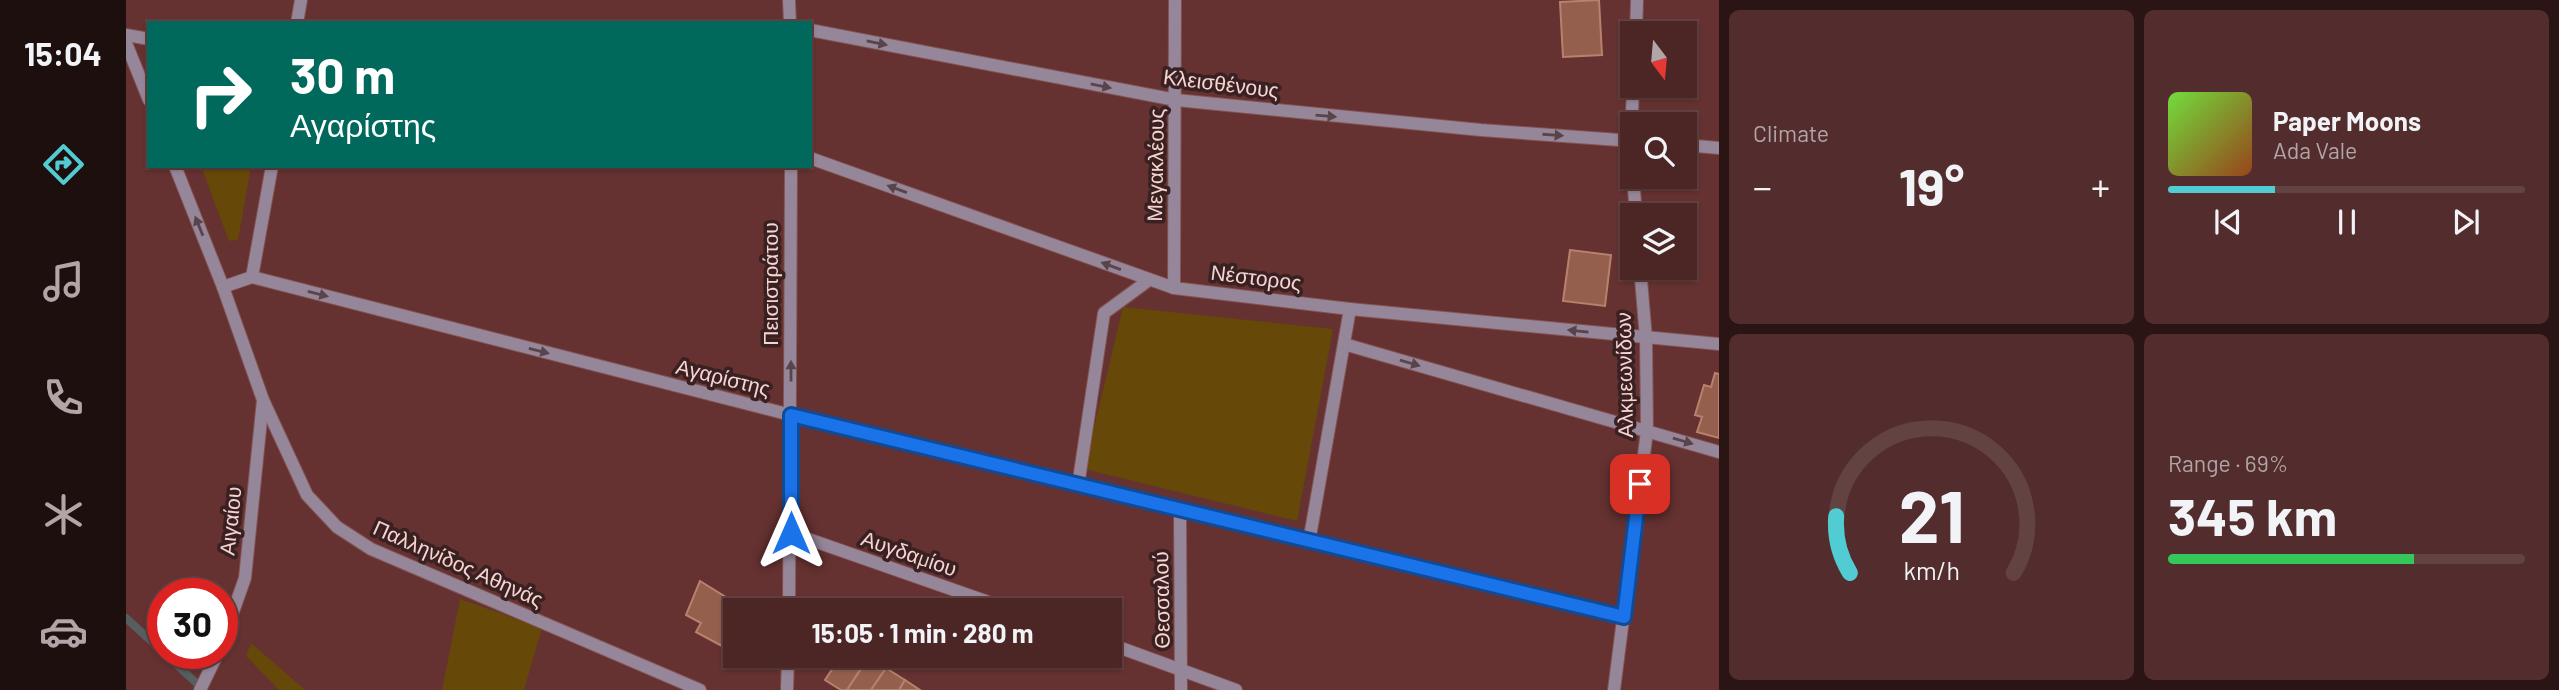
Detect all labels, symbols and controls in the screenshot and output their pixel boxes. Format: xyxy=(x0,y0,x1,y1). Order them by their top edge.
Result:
north arrow xyxy=(1620,21,1698,98)
map controls xyxy=(1620,21,1697,280)
text: 15:04 xyxy=(24,34,102,72)
one-way arrow xyxy=(866,37,888,48)
text: 30 m xyxy=(290,45,395,104)
icon: right xyxy=(175,49,266,140)
street label: Κλεισθένους xyxy=(1162,63,1280,102)
one-way arrow xyxy=(1090,80,1112,91)
text: Αγαρίστης xyxy=(290,105,436,143)
text: Paper Moons xyxy=(2273,105,2421,136)
street label: Μεγακλέους xyxy=(1141,108,1168,222)
one-way arrow xyxy=(1315,111,1337,122)
button: search xyxy=(1620,112,1697,189)
text: Climate xyxy=(1753,119,1829,147)
one-way arrow xyxy=(1542,130,1564,141)
text: Ada Vale xyxy=(2273,136,2357,164)
icon: directions xyxy=(39,140,88,189)
text: 19° xyxy=(1899,154,1964,216)
text: − xyxy=(1753,163,1772,209)
text: + xyxy=(2091,163,2110,209)
one-way arrow xyxy=(887,184,908,195)
button: layers xyxy=(1620,203,1697,280)
icon: previous xyxy=(2209,203,2247,241)
icon: pause xyxy=(2328,203,2366,241)
icon: next xyxy=(2447,203,2485,241)
one-way arrow xyxy=(194,216,205,237)
street label: Πεισιστράτου xyxy=(757,222,782,346)
icon: music xyxy=(39,257,88,306)
street label: Νέστορος xyxy=(1210,259,1303,294)
one-way arrow xyxy=(1101,261,1122,272)
one-way arrow xyxy=(308,289,330,300)
street label: Αλκμεωνίδων xyxy=(1610,312,1637,438)
one-way arrow xyxy=(1567,326,1589,337)
one-way arrow xyxy=(528,346,550,357)
street label: Αγαρίστης xyxy=(674,353,773,400)
one-way arrow xyxy=(1399,358,1421,369)
one-way arrow xyxy=(785,360,797,382)
icon: phone xyxy=(39,373,88,422)
one-way arrow xyxy=(1673,437,1694,447)
text: Range · 69% xyxy=(2168,449,2288,477)
pin xyxy=(1610,454,1670,514)
icon: arrive xyxy=(1621,465,1659,503)
text: 21 xyxy=(1898,470,1965,558)
text: 345 km xyxy=(2168,484,2337,546)
street label: Αιγαίου xyxy=(213,485,246,557)
icon: climate xyxy=(39,490,88,539)
position arrow xyxy=(754,496,828,570)
street label: Παλληνίδος Αθηνάς xyxy=(370,514,547,611)
street label: Αυγδαμίου xyxy=(859,525,960,581)
street label: Θεσσαλού xyxy=(1147,551,1174,649)
text: km/h xyxy=(1903,555,1960,585)
speed limit sign: 30 xyxy=(147,578,238,669)
icon: car xyxy=(39,607,88,656)
text: 15:05 · 1 min · 280 m xyxy=(812,617,1033,648)

